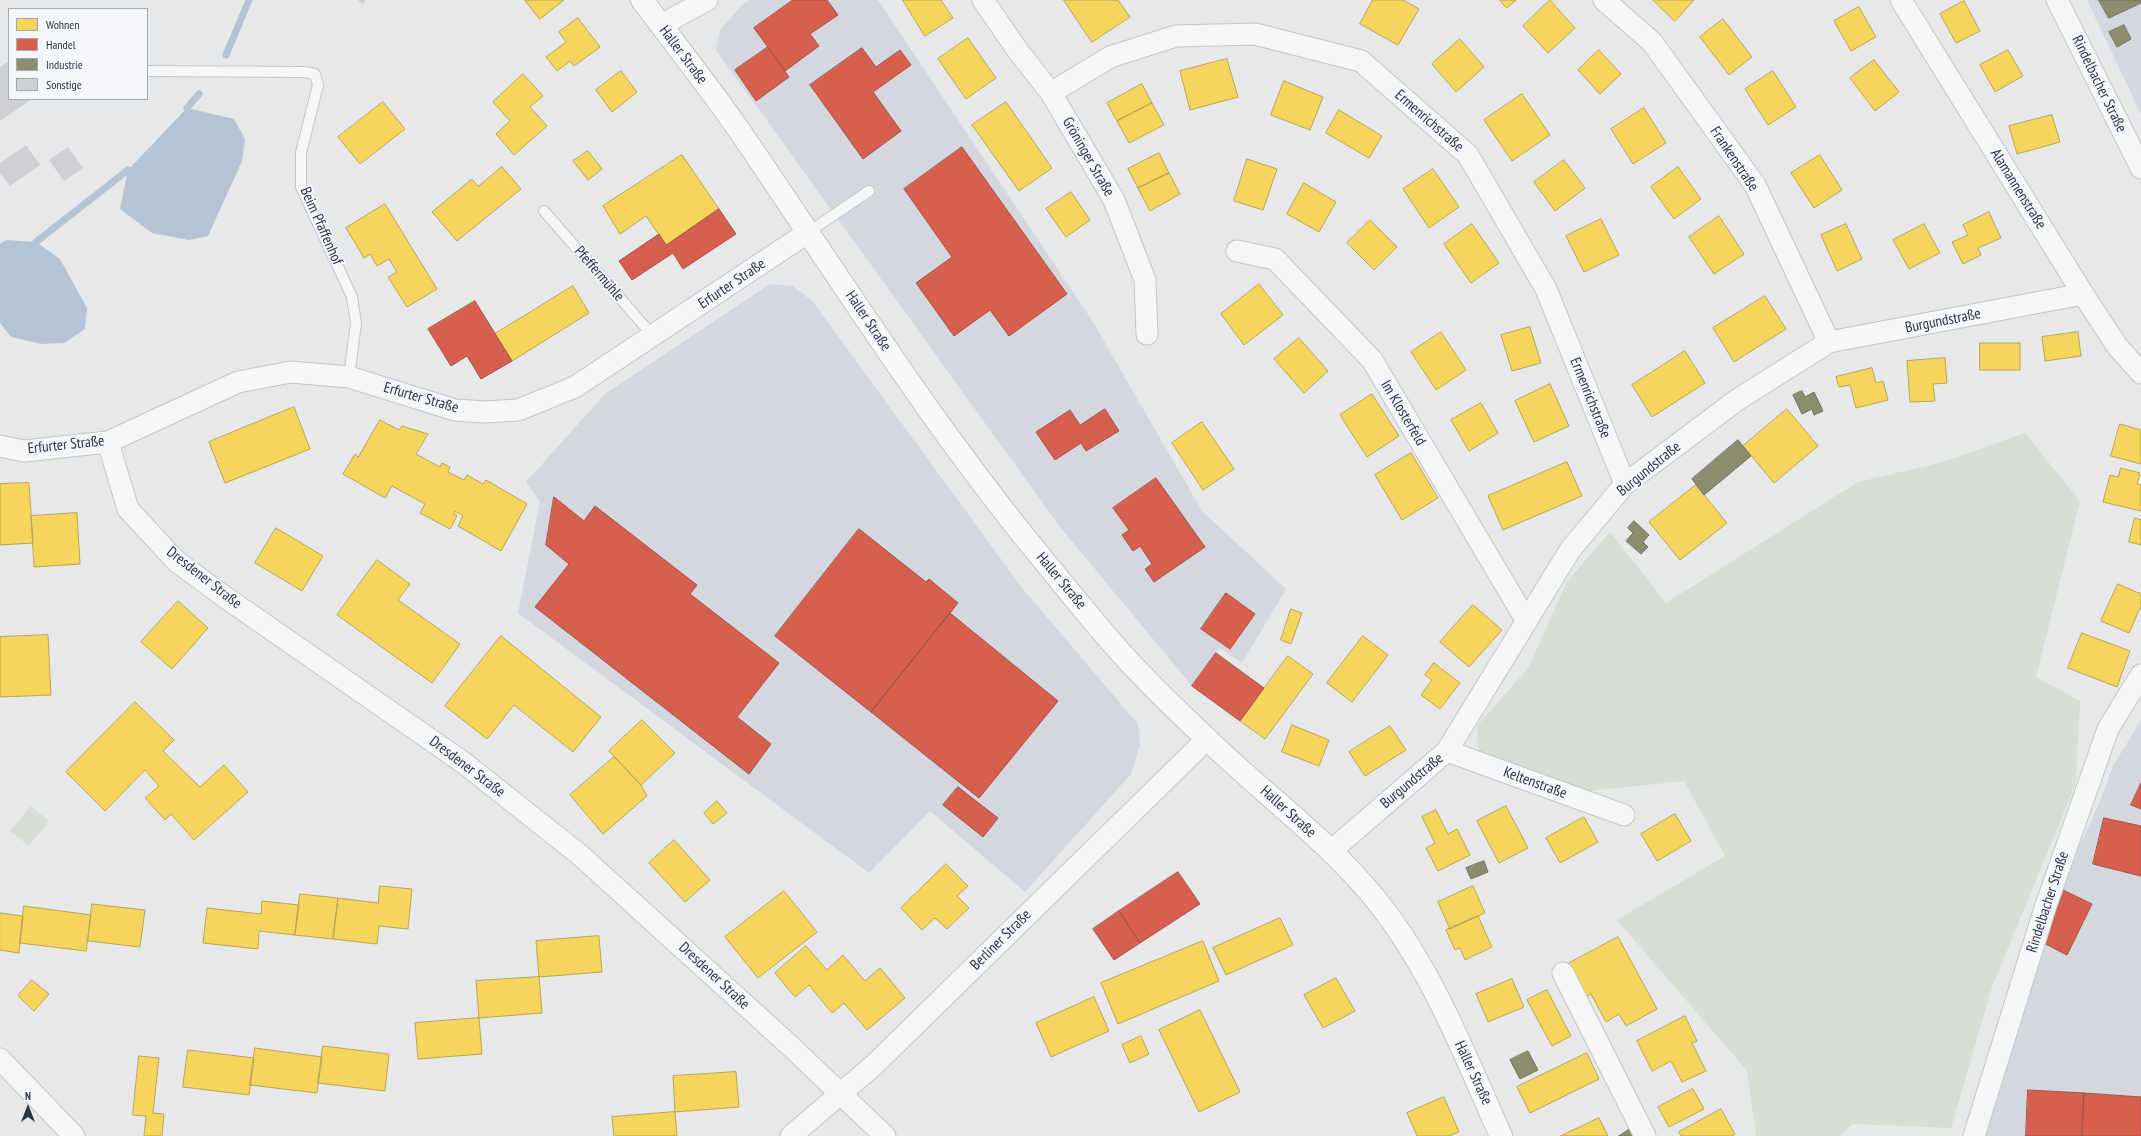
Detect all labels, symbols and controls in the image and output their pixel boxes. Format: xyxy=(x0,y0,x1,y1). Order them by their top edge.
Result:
legend xyxy=(8,8,148,100)
text: Wohnen xyxy=(46,17,80,32)
street label: Haller Straße xyxy=(655,22,711,88)
street label: Rindelbacher Straße xyxy=(2068,33,2130,135)
text: Handel xyxy=(46,37,75,52)
text: Industrie xyxy=(46,57,83,72)
text: Sonstige xyxy=(46,77,82,92)
street label: Ermenrichstraße xyxy=(1391,86,1467,156)
street label: Gröninger Straße xyxy=(1058,114,1118,200)
street label: Frankenstraße xyxy=(1706,123,1762,195)
street label: Alamannenstraße xyxy=(1986,146,2050,232)
street label: Beim Pfaffenhof xyxy=(296,184,346,268)
street label: Pfeffermühle xyxy=(570,243,628,305)
street label: Erfurter Straße xyxy=(695,255,769,313)
street label: Haller Straße xyxy=(841,287,895,355)
street label: Burgundstraße xyxy=(1904,305,1982,337)
street label: Ermenrichstraße xyxy=(1566,355,1614,441)
street label: Im Klosterfeld xyxy=(1376,377,1430,449)
street label: Erfurter Straße xyxy=(381,379,461,417)
street label: Erfurter Straße xyxy=(27,432,105,458)
street label: Burgundstraße xyxy=(1614,438,1684,500)
street label: Dresdener Straße xyxy=(163,543,245,613)
street label: Haller Straße xyxy=(1032,549,1090,613)
street label: Dresdener Straße xyxy=(426,733,508,801)
street label: Burgundstraße xyxy=(1377,749,1447,813)
street label: Keltenstraße xyxy=(1501,763,1569,803)
street label: Haller Straße xyxy=(1256,782,1320,842)
street label: Rindelbacher Straße xyxy=(2023,849,2073,955)
street label: Berliner Straße xyxy=(967,906,1035,974)
street label: Dresdener Straße xyxy=(675,939,753,1013)
street label: Haller Straße xyxy=(1450,1038,1496,1108)
north arrow xyxy=(8,1088,48,1128)
text: N xyxy=(25,1089,31,1103)

